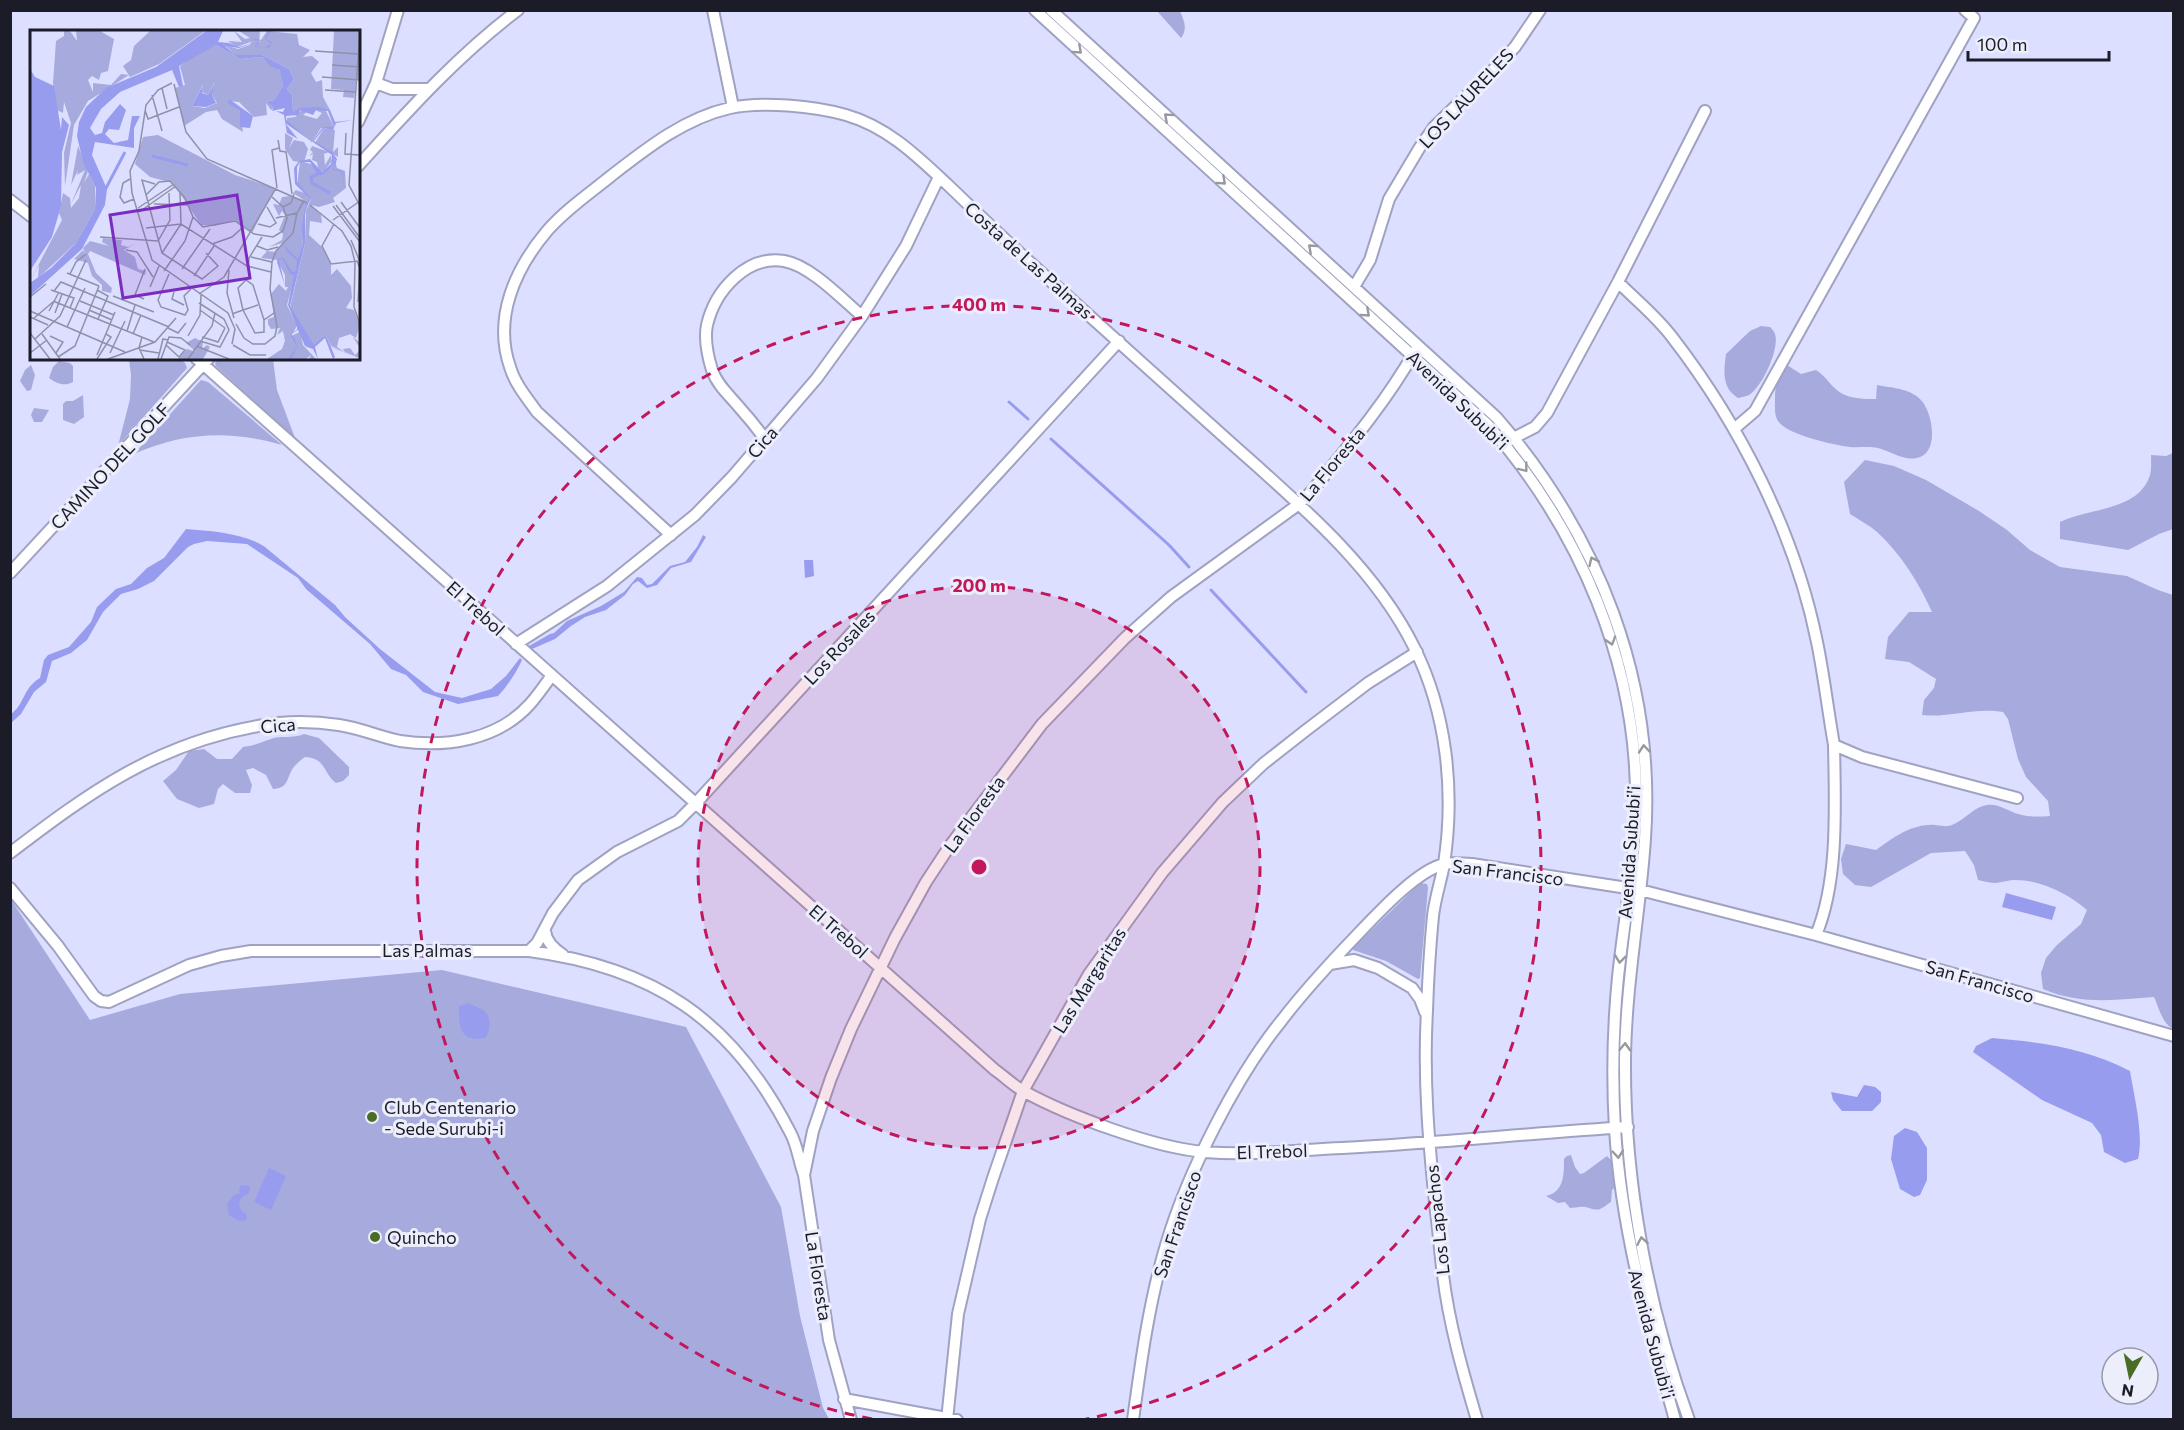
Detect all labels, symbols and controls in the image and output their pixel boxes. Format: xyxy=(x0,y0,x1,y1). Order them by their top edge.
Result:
scale bar xyxy=(1968,24,2109,62)
inset map xyxy=(30,30,360,360)
text: 100 m xyxy=(1977,33,2027,55)
one-way arrow xyxy=(1071,43,1082,54)
street label: LOS LAURELES xyxy=(1414,44,1518,152)
one-way arrow xyxy=(1164,113,1175,124)
one-way arrow xyxy=(1216,174,1226,185)
street label: Costa de Las Palmas xyxy=(960,197,1098,323)
one-way arrow xyxy=(1308,244,1319,255)
text: 400 m xyxy=(952,293,1006,315)
one-way arrow xyxy=(1360,306,1370,317)
street label: Avenida Sububi'i xyxy=(1402,346,1514,454)
street label: CAMINO DEL GOLF xyxy=(46,398,174,534)
street label: Cica xyxy=(742,421,782,463)
street label: La Floresta xyxy=(1295,422,1369,506)
one-way arrow xyxy=(1516,461,1527,472)
one-way arrow xyxy=(1588,557,1600,568)
text: 200 m xyxy=(952,574,1006,596)
street label: El Trebol xyxy=(442,576,510,640)
street label: Los Rosales xyxy=(799,605,879,689)
one-way arrow xyxy=(1604,635,1616,646)
street label: Cica xyxy=(259,713,297,737)
one-way arrow xyxy=(1638,744,1651,753)
street label: La Floresta xyxy=(939,771,1009,857)
street label: Avenida Sububi'i xyxy=(1613,785,1645,919)
street label: San Francisco xyxy=(1451,854,1565,890)
centre of rings xyxy=(969,857,989,877)
street label: El Trebol xyxy=(805,899,873,963)
street label: Las Margaritas xyxy=(1048,923,1130,1037)
street label: Las Palmas xyxy=(382,939,472,961)
one-way arrow xyxy=(1614,954,1627,964)
street label: San Francisco xyxy=(1923,955,2037,1007)
one-way arrow xyxy=(1619,1043,1632,1052)
place label: Club Centenario - Sede Surubi-i xyxy=(384,1096,516,1139)
marker: Club Centenario - Sede Surubi-i xyxy=(365,1110,379,1124)
street label: El Trebol xyxy=(1236,1139,1308,1163)
one-way arrow xyxy=(1611,1149,1624,1158)
street label: Los Lapachos xyxy=(1420,1164,1454,1276)
street label: San Francisco xyxy=(1148,1168,1206,1280)
place label: Quincho xyxy=(387,1226,457,1248)
marker: Quincho xyxy=(368,1230,382,1244)
street label: La Floresta xyxy=(801,1230,837,1322)
one-way arrow xyxy=(1636,1237,1649,1247)
street label: Avenida Sububi'i xyxy=(1624,1267,1680,1401)
north arrow xyxy=(2100,1346,2160,1406)
text: N xyxy=(2120,1381,2135,1402)

